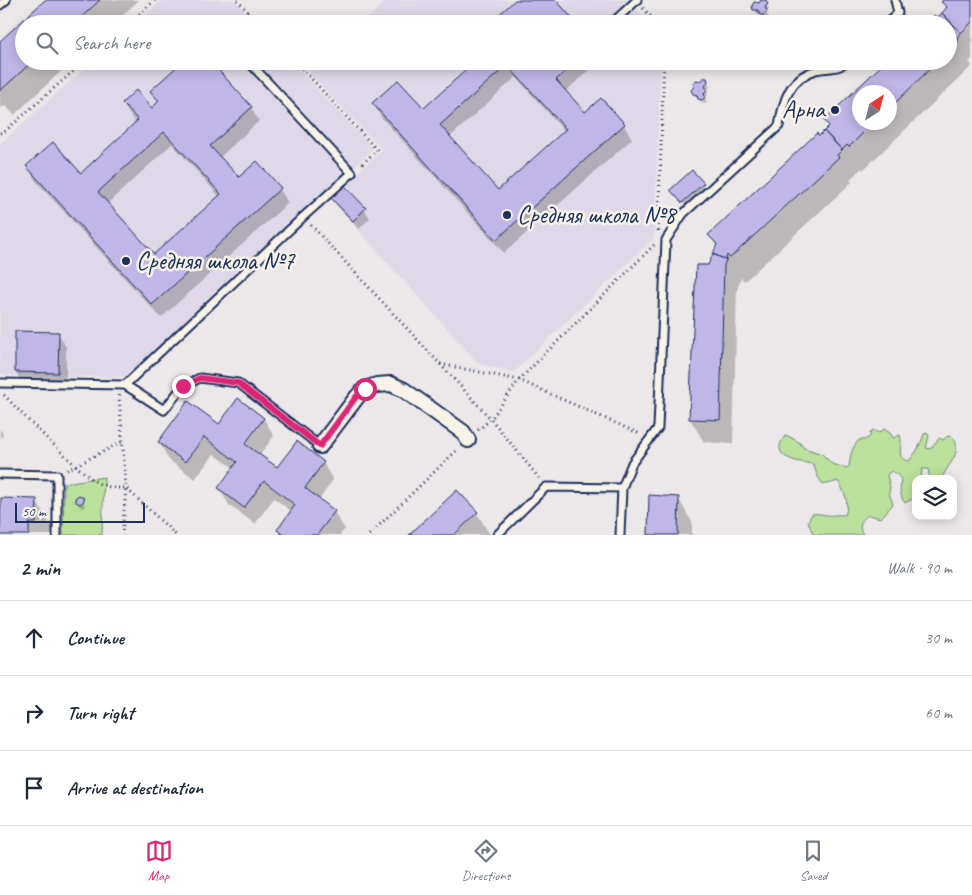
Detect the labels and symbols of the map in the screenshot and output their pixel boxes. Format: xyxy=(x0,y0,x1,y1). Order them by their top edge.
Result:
north arrow xyxy=(852,85,897,130)
place label: Арна xyxy=(782,94,827,126)
marker: Арна xyxy=(829,104,841,116)
place label: Средняя школа №8 xyxy=(517,199,678,231)
marker: Средняя школа №8 xyxy=(501,209,513,221)
place label: Средняя школа №7 xyxy=(136,245,296,277)
marker: Средняя школа №7 xyxy=(120,255,132,267)
route end xyxy=(172,375,195,398)
route start xyxy=(354,378,377,401)
scale bar xyxy=(15,500,145,523)

